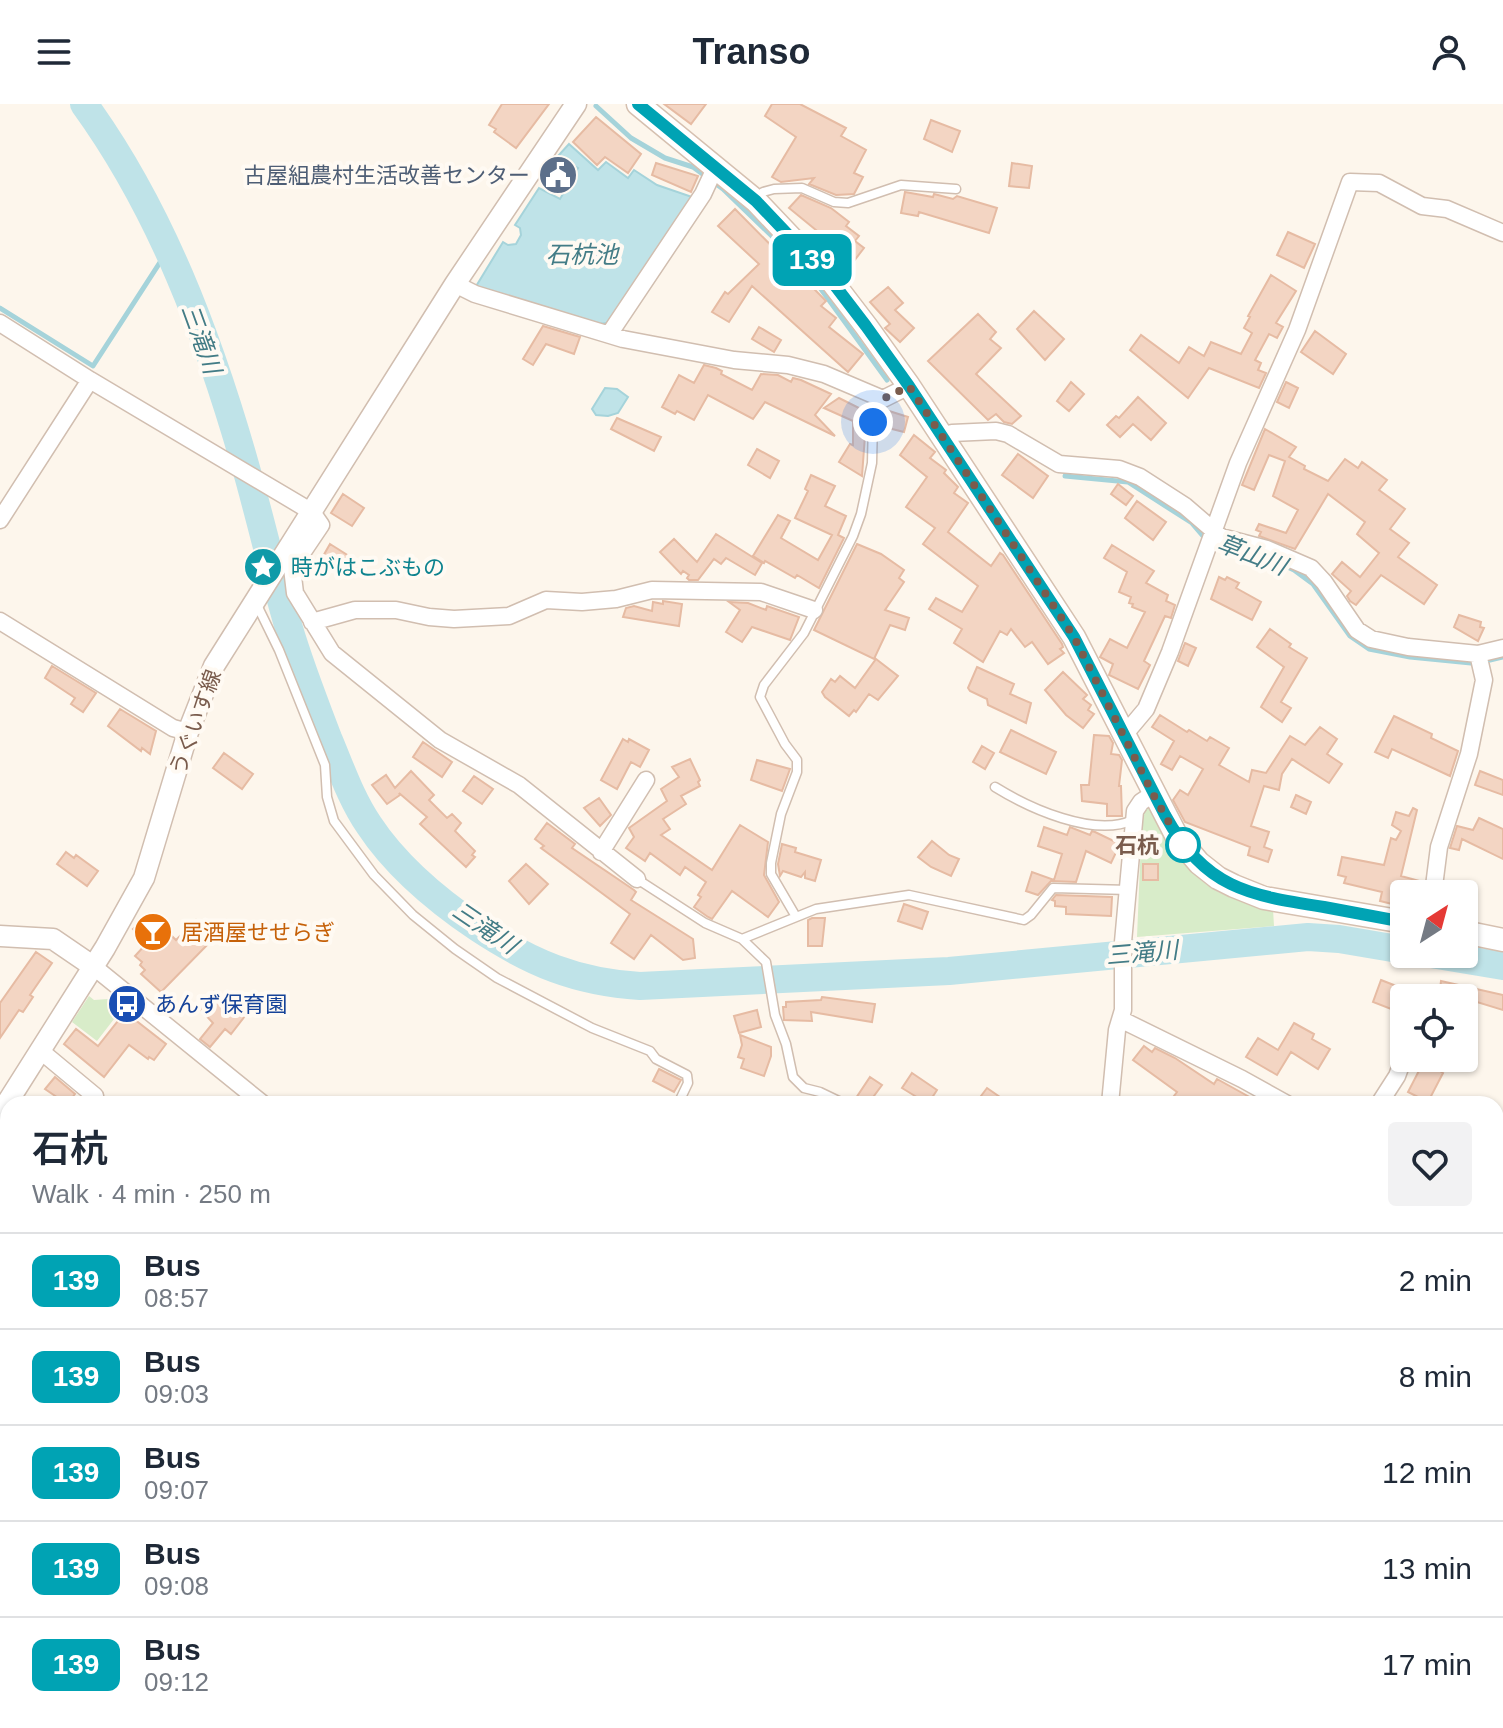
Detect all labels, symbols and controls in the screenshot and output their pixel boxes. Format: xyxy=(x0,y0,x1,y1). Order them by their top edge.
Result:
icon: menu xyxy=(32,30,76,74)
icon: person xyxy=(1427,30,1471,74)
text: Transo xyxy=(692,31,811,72)
public building icon: 古屋組農村生活改善センター xyxy=(537,154,579,196)
place label: 古屋組農村生活改善センター xyxy=(244,163,530,188)
line badge: 139 xyxy=(766,234,858,286)
water label: 石杭池 xyxy=(546,241,620,268)
text: 139 xyxy=(789,244,835,275)
water label: 三滝川 xyxy=(176,300,227,380)
your location xyxy=(853,402,893,442)
water label: 草山川 xyxy=(1214,529,1293,581)
place icon: 時がはこぶもの xyxy=(242,546,284,588)
place label: 時がはこぶもの xyxy=(291,555,445,580)
street label: うぐいす線 xyxy=(165,666,226,778)
marker: 石杭 xyxy=(1166,828,1200,862)
place label: 石杭 xyxy=(1115,833,1159,858)
north arrow xyxy=(1390,880,1478,968)
map controls xyxy=(1390,880,1478,1072)
water label: 三滝川 xyxy=(448,896,525,961)
bar icon: 居酒屋せせらぎ xyxy=(132,911,174,953)
place label: 居酒屋せせらぎ xyxy=(181,920,335,945)
water label: 三滝川 xyxy=(1105,936,1182,969)
bus stop icon: あんず保育園 xyxy=(106,983,148,1025)
button: locate xyxy=(1390,984,1478,1072)
place label: あんず保育園 xyxy=(155,992,287,1017)
button: heart xyxy=(1388,1122,1472,1206)
text: 石杭 xyxy=(32,1128,108,1170)
text: Walk · 4 min · 250 m xyxy=(32,1179,271,1209)
text: Bus xyxy=(144,1249,201,1282)
text: 2 min xyxy=(1399,1264,1472,1297)
text: 139 xyxy=(53,1265,99,1296)
text: 08:57 xyxy=(144,1283,209,1313)
text: Bus xyxy=(144,1345,201,1378)
text: 8 min xyxy=(1399,1360,1472,1393)
text: 139 xyxy=(53,1361,99,1392)
text: 09:03 xyxy=(144,1379,209,1409)
text: Bus xyxy=(144,1441,201,1474)
text: 12 min xyxy=(1382,1456,1472,1489)
text: 139 xyxy=(53,1457,99,1488)
text: 09:07 xyxy=(144,1475,209,1505)
text: Bus xyxy=(144,1537,201,1570)
text: 13 min xyxy=(1382,1552,1472,1585)
text: 139 xyxy=(53,1553,99,1584)
text: 09:08 xyxy=(144,1571,209,1601)
text: Bus xyxy=(144,1633,201,1666)
text: 17 min xyxy=(1382,1648,1472,1681)
text: 139 xyxy=(53,1649,99,1680)
text: 09:12 xyxy=(144,1667,209,1697)

